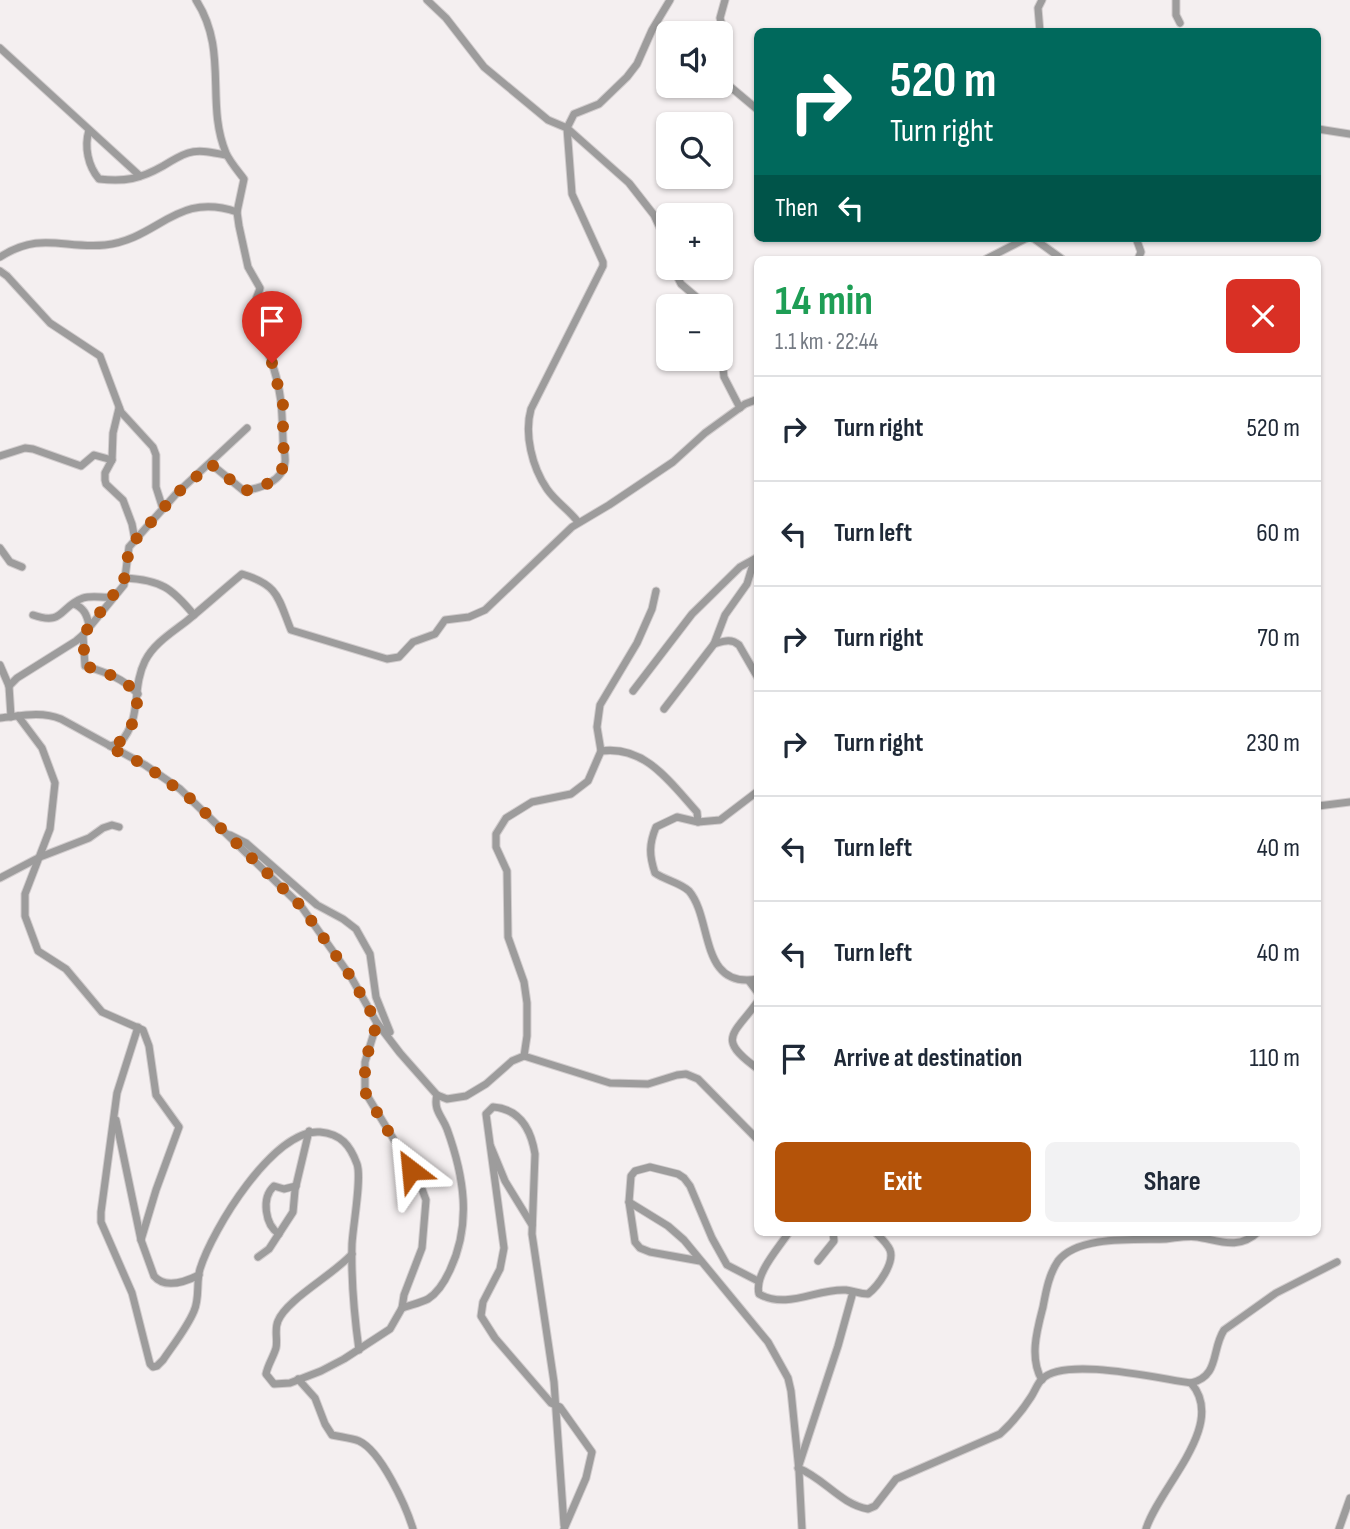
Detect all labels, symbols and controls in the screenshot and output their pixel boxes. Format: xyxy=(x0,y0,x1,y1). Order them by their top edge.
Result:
map controls xyxy=(656,21,733,371)
button: sound xyxy=(656,21,733,98)
text: 520 m xyxy=(890,52,996,111)
icon: right xyxy=(775,56,866,147)
button: search xyxy=(656,112,733,189)
text: Turn right xyxy=(890,112,994,151)
icon: left xyxy=(832,189,870,227)
text: Then xyxy=(775,193,818,224)
button: + xyxy=(656,203,733,280)
text: 14 min xyxy=(775,276,873,327)
button: close xyxy=(1226,279,1300,353)
pin xyxy=(242,291,302,363)
button: − xyxy=(656,294,733,371)
icon: arrive xyxy=(253,302,291,340)
text: 1.1 km · 22:44 xyxy=(775,328,878,356)
icon: right xyxy=(775,410,813,448)
text: Turn right xyxy=(834,413,923,444)
text: 520 m xyxy=(1246,413,1300,444)
icon: left xyxy=(775,515,813,553)
text: Turn left xyxy=(834,518,912,549)
text: 60 m xyxy=(1256,518,1300,549)
icon: right xyxy=(775,620,813,658)
text: Turn right xyxy=(834,623,923,654)
text: 70 m xyxy=(1257,623,1300,654)
icon: right xyxy=(775,725,813,763)
text: Turn right xyxy=(834,728,923,759)
text: 230 m xyxy=(1246,728,1300,759)
icon: left xyxy=(775,830,813,868)
text: Turn left xyxy=(834,833,912,864)
text: 40 m xyxy=(1257,833,1300,864)
icon: left xyxy=(775,935,813,973)
text: Turn left xyxy=(834,938,912,969)
text: 40 m xyxy=(1257,938,1300,969)
icon: arrive xyxy=(775,1040,813,1078)
text: Arrive at destination xyxy=(834,1043,1022,1074)
text: 110 m xyxy=(1249,1043,1300,1074)
position arrow xyxy=(374,1133,448,1207)
button: Exit xyxy=(775,1142,1031,1222)
button: Share xyxy=(1045,1142,1300,1222)

